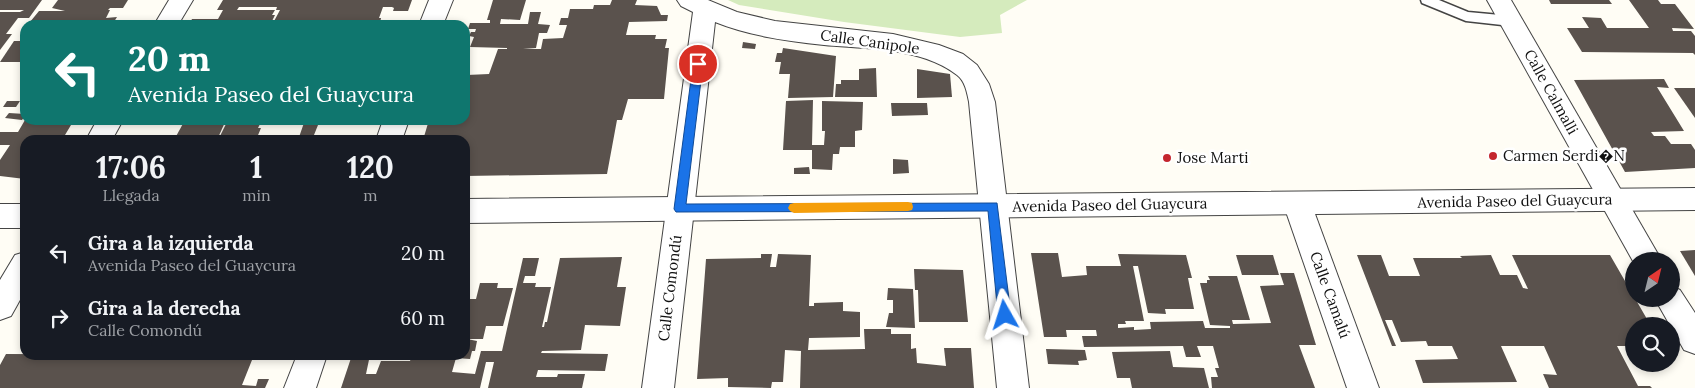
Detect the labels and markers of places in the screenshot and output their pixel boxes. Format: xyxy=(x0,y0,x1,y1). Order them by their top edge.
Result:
pin xyxy=(677,43,719,85)
place label: Carmen Serdi�N xyxy=(1503,146,1625,165)
place label: Jose Marti xyxy=(1176,148,1248,167)
marker: Carmen Serdi�N xyxy=(1487,150,1499,162)
marker: Jose Marti xyxy=(1161,152,1173,164)

